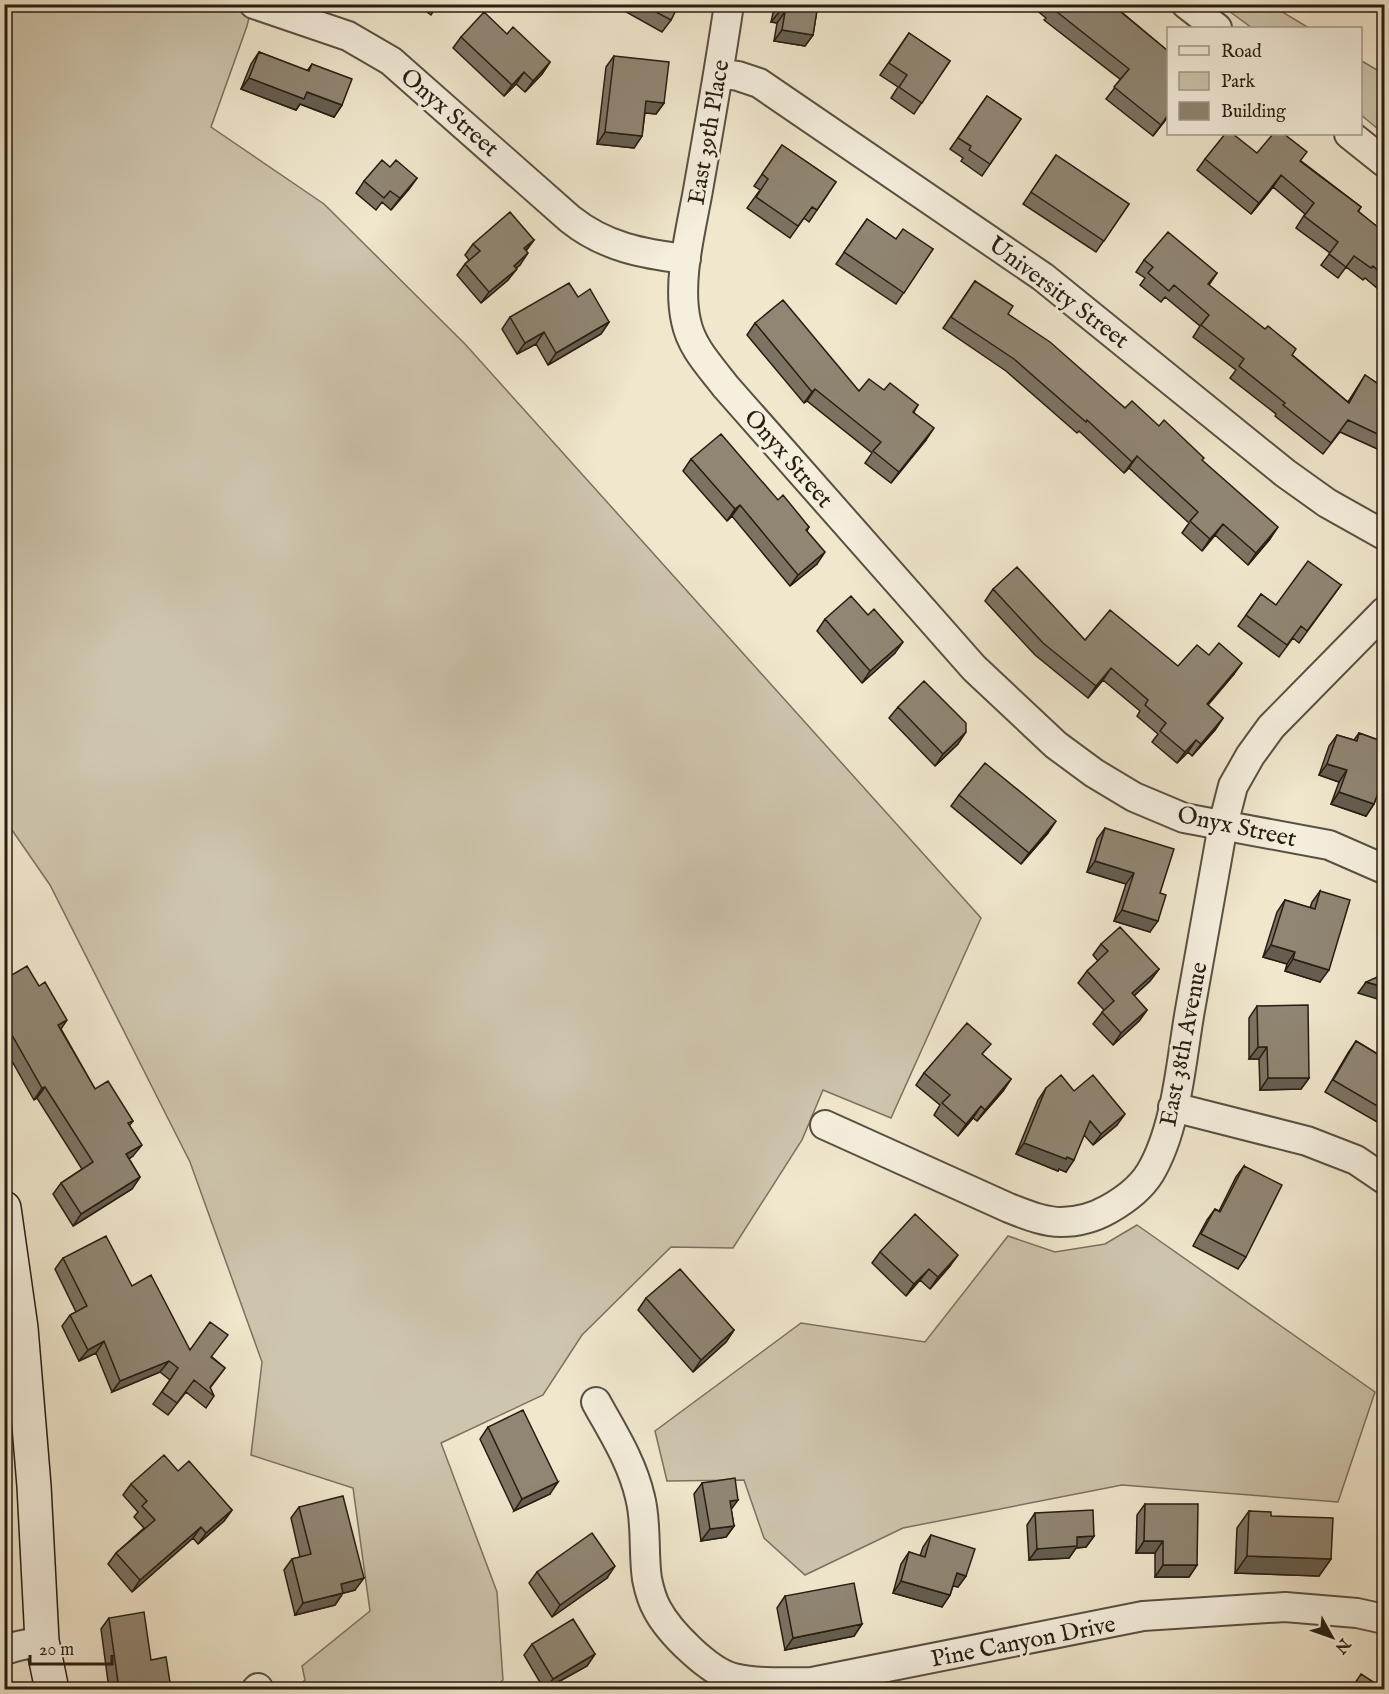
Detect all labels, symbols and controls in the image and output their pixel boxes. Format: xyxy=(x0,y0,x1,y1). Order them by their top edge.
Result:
legend xyxy=(1167,27,1362,135)
text: Road xyxy=(1221,41,1262,64)
street label: East 39th Place xyxy=(681,57,737,207)
street label: Onyx Street xyxy=(393,62,505,164)
text: Park xyxy=(1221,71,1256,94)
text: Building xyxy=(1221,101,1286,124)
street label: University Street xyxy=(981,230,1135,356)
street label: Onyx Street xyxy=(737,403,839,515)
street label: Onyx Street xyxy=(1174,800,1299,855)
street label: East 38th Avenue xyxy=(1153,959,1216,1129)
north arrow xyxy=(1302,1607,1362,1667)
street label: Pine Canyon Drive xyxy=(928,1609,1118,1676)
scale bar xyxy=(30,1628,112,1666)
text: N xyxy=(1330,1633,1355,1657)
text: 20 m xyxy=(39,1639,74,1662)

